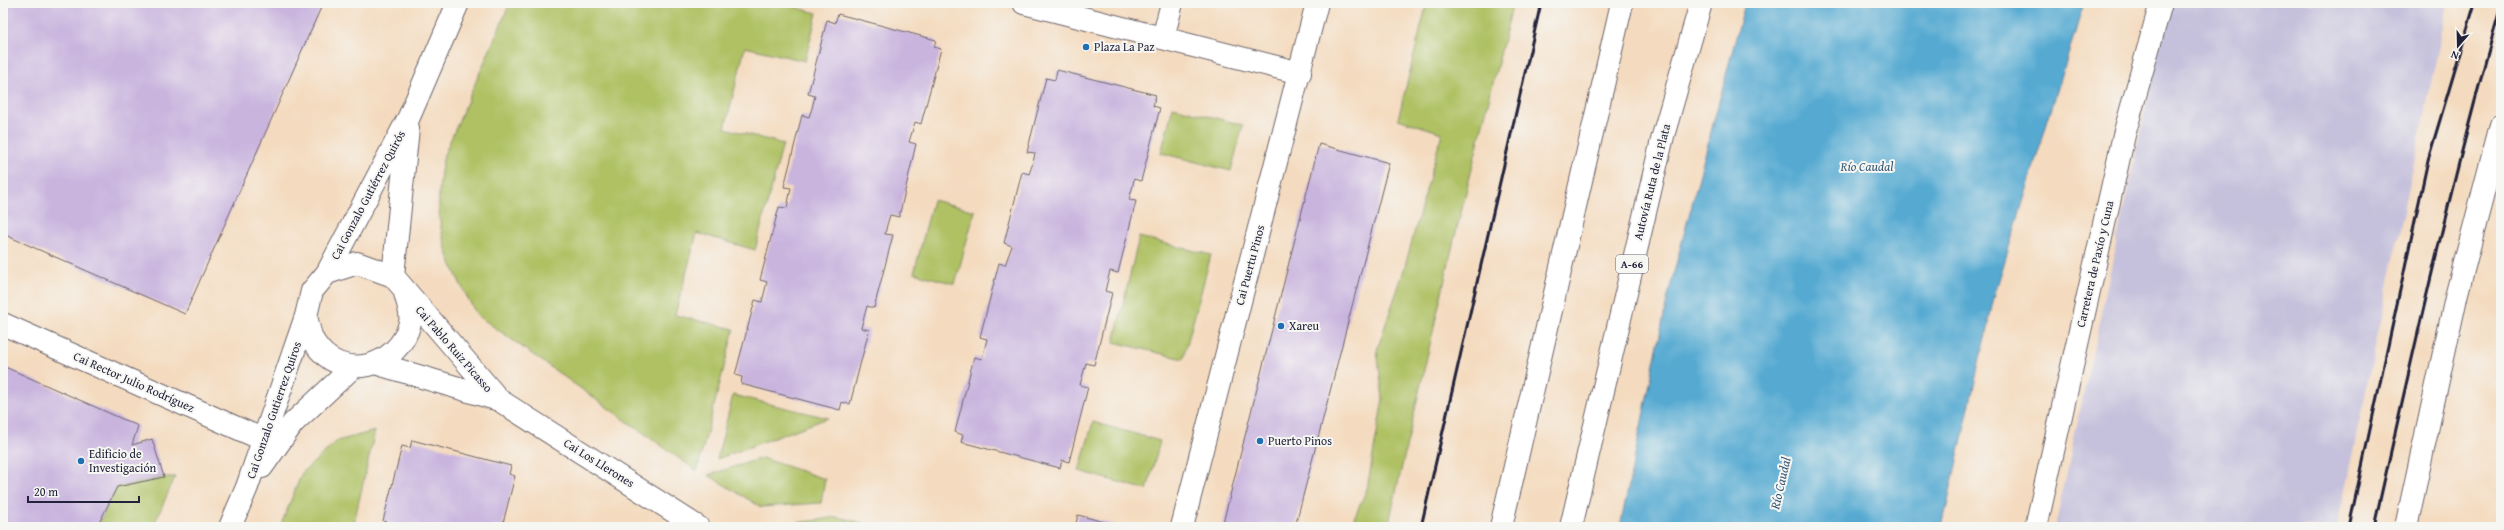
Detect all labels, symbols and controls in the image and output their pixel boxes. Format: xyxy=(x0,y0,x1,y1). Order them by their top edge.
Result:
north arrow xyxy=(2438,26,2478,66)
place label: Plaza La Paz xyxy=(1094,38,1155,55)
marker: Plaza La Paz xyxy=(1081,42,1091,52)
text: N xyxy=(2448,46,2461,64)
street label: Autovía Ruta de la Plata xyxy=(1629,122,1674,242)
street label: Cai Gonzalo Gutiérrez Quirós xyxy=(326,127,409,262)
water label: Río Caudal xyxy=(1840,157,1893,176)
street label: Carretera de Paxío y Cuna xyxy=(2072,199,2117,329)
street label: Cai Puertu Pinos xyxy=(1231,223,1268,307)
road number: A-66 xyxy=(1616,255,1648,273)
street label: Cai Pablo Ruiz Picasso xyxy=(412,302,497,396)
place label: Xareu xyxy=(1289,317,1320,334)
marker: Xareu xyxy=(1276,321,1286,331)
street label: Cai Gonzalo Gutierrez Quiros xyxy=(242,339,305,481)
street label: Cai Rector Julio Rodríguez xyxy=(71,347,197,416)
place label: Puerto Pinos xyxy=(1268,432,1332,449)
street label: Cai Los Llerones xyxy=(561,434,638,491)
marker: Puerto Pinos xyxy=(1255,436,1265,446)
place label: Edificio de Investigación xyxy=(89,445,157,476)
water label: Río Caudal xyxy=(1765,455,1796,512)
marker: Edificio de Investigación xyxy=(76,456,86,466)
scale bar xyxy=(28,478,139,504)
text: 20 m xyxy=(34,483,58,500)

